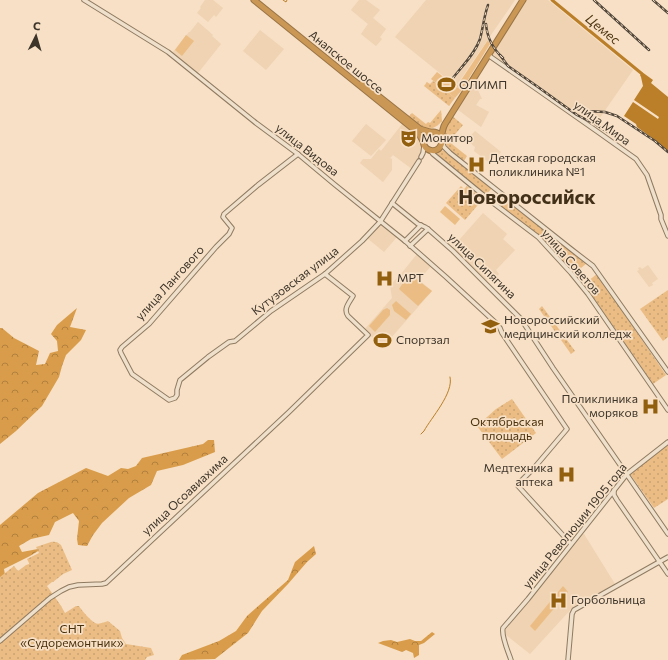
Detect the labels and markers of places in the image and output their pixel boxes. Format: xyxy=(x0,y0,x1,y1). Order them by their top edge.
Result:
sports icon: ОЛИМП xyxy=(436,75,456,95)
place label: ОЛИМП xyxy=(459,77,507,91)
theatre icon: Монитор xyxy=(398,128,418,148)
place label: Монитор xyxy=(421,130,473,144)
place label: Детская городская поликлиника №1 xyxy=(489,150,596,178)
hospital icon: Детская городская поликлиника №1 xyxy=(466,155,486,175)
hospital icon: МРТ xyxy=(374,268,394,288)
place label: МРТ xyxy=(397,270,424,284)
place label: Новороссийский медицинский колледж xyxy=(504,312,632,340)
school or university icon: Новороссийский медицинский колледж xyxy=(481,317,501,337)
sports icon: Спортзал xyxy=(373,330,393,350)
place label: Спортзал xyxy=(396,332,450,346)
place label: Поликлиника моряков xyxy=(562,391,638,419)
hospital icon: Поликлиника моряков xyxy=(641,396,661,416)
place label: Медтехника аптека xyxy=(484,460,553,488)
hospital icon: Медтехника аптека xyxy=(556,465,576,485)
hospital icon: Горбольница xyxy=(548,590,568,610)
place label: Горбольница xyxy=(571,592,645,606)

